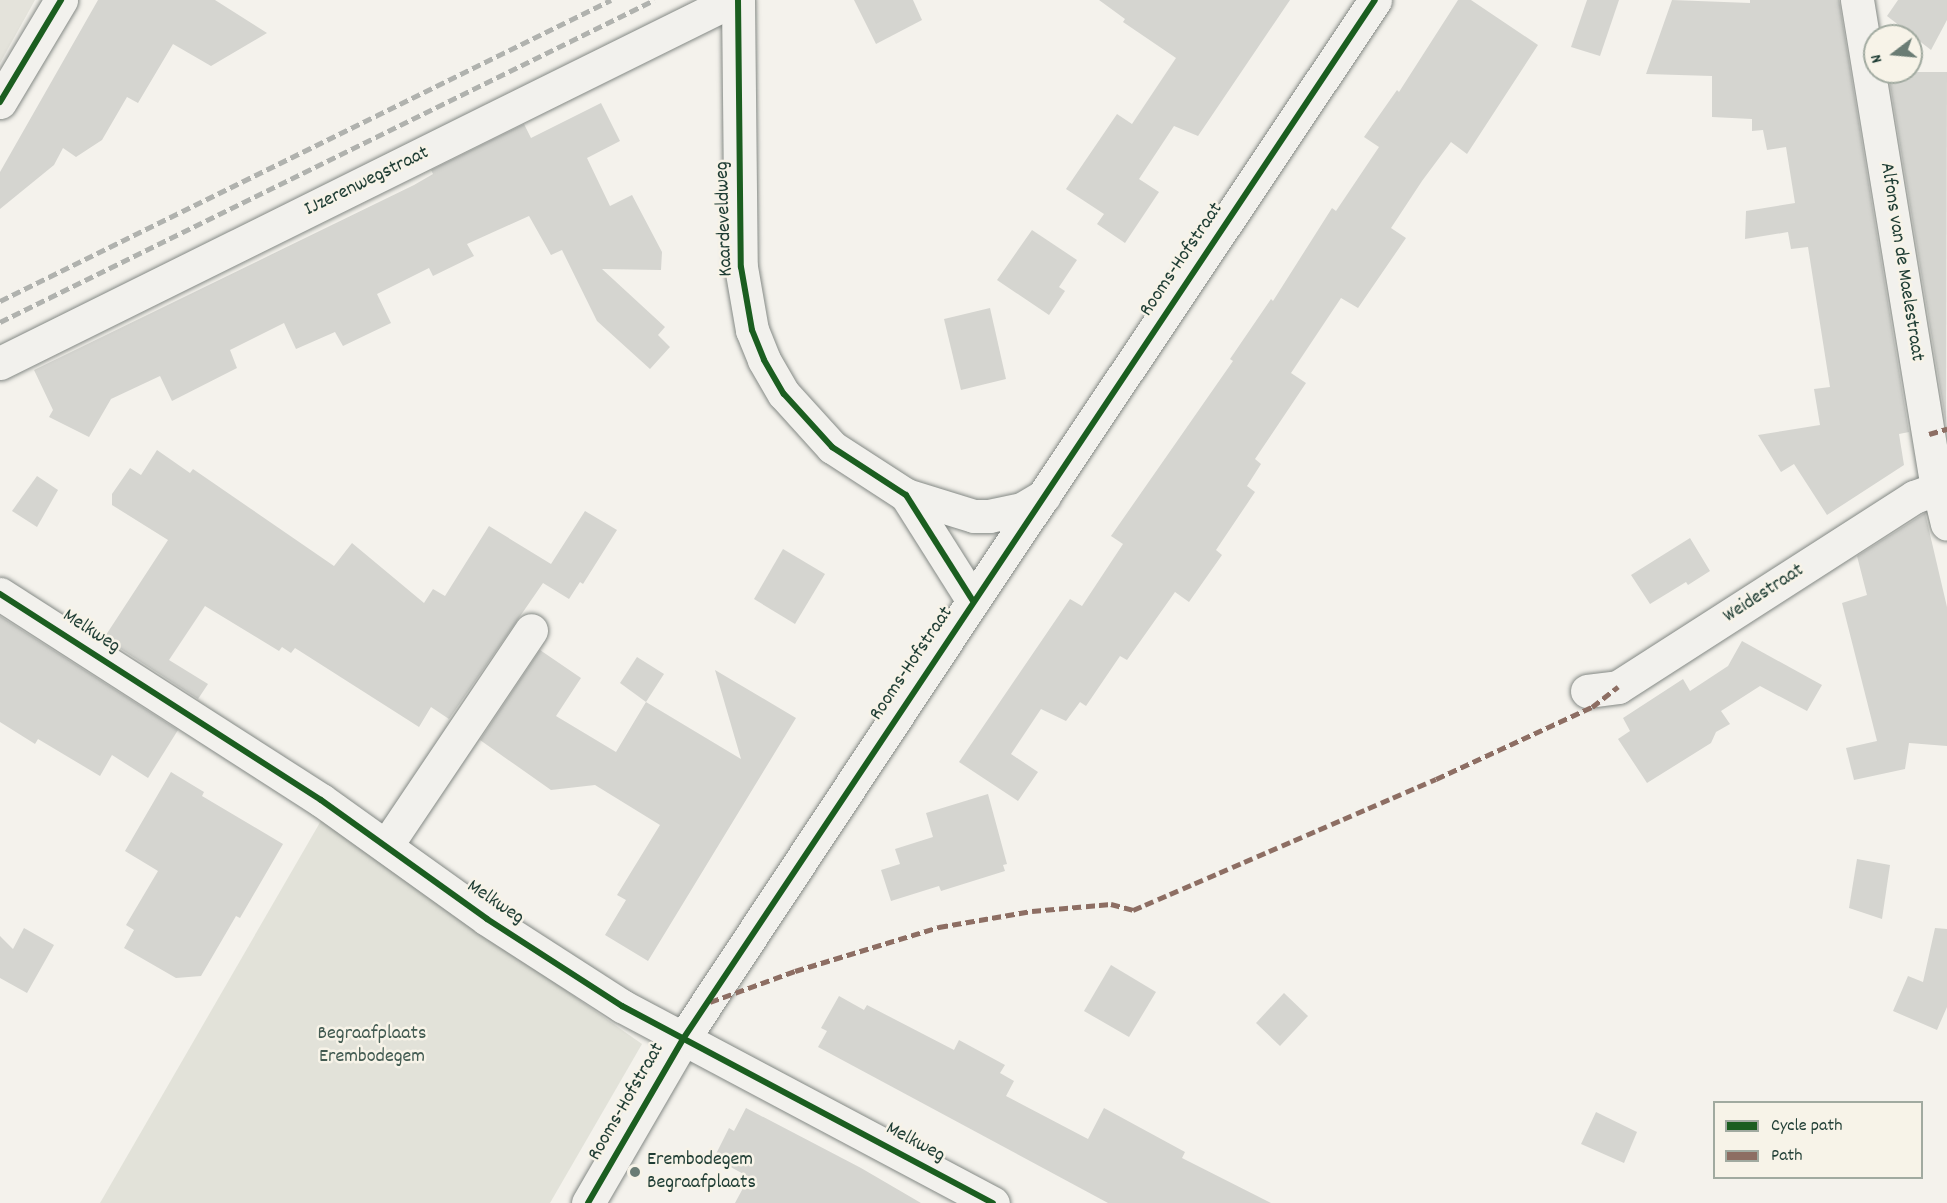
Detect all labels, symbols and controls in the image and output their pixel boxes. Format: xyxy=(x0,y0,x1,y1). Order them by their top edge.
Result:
north arrow xyxy=(1863,24,1923,84)
text: N xyxy=(1865,52,1889,66)
street label: IJzerenwegstraat xyxy=(301,142,433,222)
street label: Kaardeveldweg xyxy=(711,161,739,277)
street label: Alfons van de Maelestraat xyxy=(1873,161,1929,363)
street label: Rooms-Hofstraat xyxy=(1135,199,1229,321)
street label: Weidestraat xyxy=(1719,559,1809,629)
street label: Rooms-Hofstraat xyxy=(865,603,959,725)
street label: Melkweg xyxy=(58,605,124,659)
street label: Melkweg xyxy=(462,875,528,931)
park label: Begraafplaats Erembodegem xyxy=(318,1022,426,1069)
street label: Rooms-Hofstraat xyxy=(584,1039,670,1165)
legend xyxy=(1713,1101,1923,1179)
text: Cycle path xyxy=(1771,1114,1842,1139)
street label: Melkweg xyxy=(881,1117,949,1169)
text: Path xyxy=(1771,1144,1803,1169)
place label: Erembodegem Begraafplaats xyxy=(647,1148,756,1195)
marker: Erembodegem Begraafplaats xyxy=(628,1165,642,1179)

